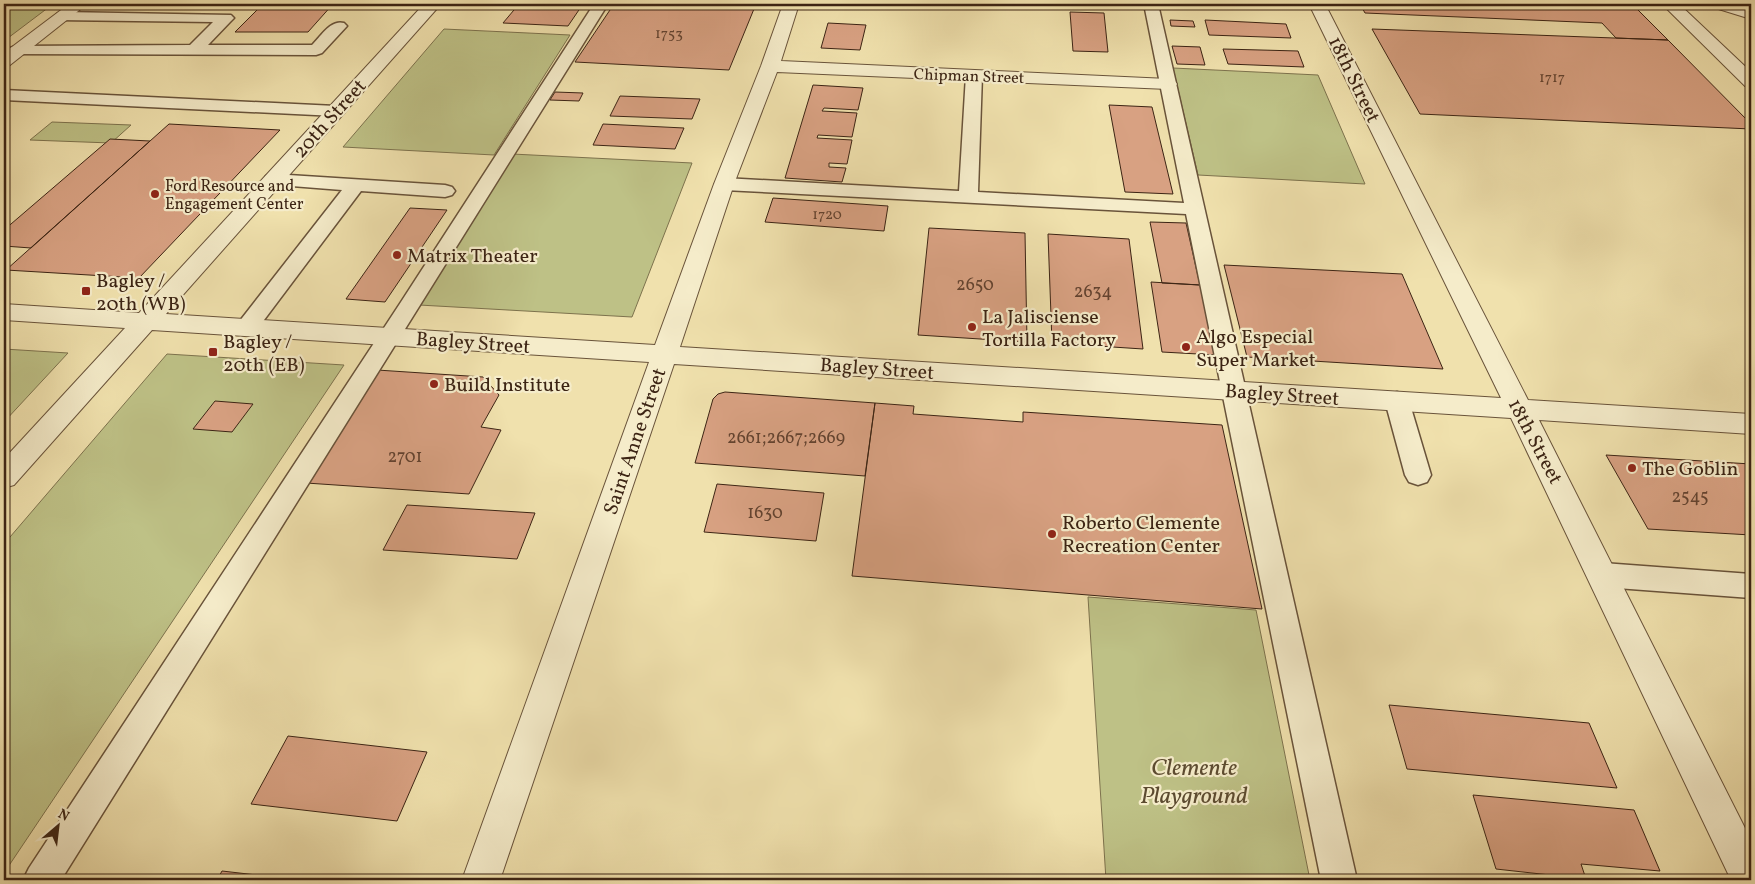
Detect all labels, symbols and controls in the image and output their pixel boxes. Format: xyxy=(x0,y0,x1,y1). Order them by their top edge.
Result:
house number: 1753 xyxy=(655,24,683,45)
street label: 18th Street xyxy=(1320,32,1386,128)
street label: Chipman Street xyxy=(913,64,1025,90)
house number: 1717 xyxy=(1539,68,1565,89)
street label: 20th Street xyxy=(287,74,374,165)
place label: Ford Resource and Engagement Center xyxy=(165,176,304,216)
marker: Ford Resource and Engagement Center xyxy=(149,188,161,200)
house number: 1720 xyxy=(812,205,842,226)
place label: Matrix Theater xyxy=(407,243,538,271)
marker: Matrix Theater xyxy=(391,249,403,261)
place label: Bagley / 20th (WB) xyxy=(96,268,186,319)
house number: 2650 xyxy=(956,273,994,298)
house number: 2634 xyxy=(1074,280,1112,305)
marker: Bagley / 20th (WB) xyxy=(80,285,92,297)
place label: La Jalisciense Tortilla Factory xyxy=(982,304,1116,355)
marker: La Jalisciense Tortilla Factory xyxy=(966,321,978,333)
place label: Algo Especial Super Market xyxy=(1196,324,1316,375)
street label: Bagley Street xyxy=(415,326,531,362)
place label: Bagley / 20th (EB) xyxy=(223,329,305,380)
marker: Algo Especial Super Market xyxy=(1180,341,1192,353)
marker: Bagley / 20th (EB) xyxy=(207,346,219,358)
street label: Bagley Street xyxy=(819,352,935,388)
street label: Saint Anne Street xyxy=(598,364,674,519)
place label: Build Institute xyxy=(444,372,570,400)
marker: Build Institute xyxy=(428,378,440,390)
street label: Bagley Street xyxy=(1224,378,1340,414)
street label: 18th Street xyxy=(1500,394,1568,490)
house number: 2661;2667;2669 xyxy=(727,426,845,451)
house number: 2701 xyxy=(387,445,423,470)
place label: The Goblin xyxy=(1642,456,1738,484)
marker: The Goblin xyxy=(1626,462,1638,474)
house number: 2545 xyxy=(1671,485,1709,510)
house number: 1630 xyxy=(747,501,783,526)
place label: Roberto Clemente Recreation Center xyxy=(1062,510,1220,561)
marker: Roberto Clemente Recreation Center xyxy=(1046,528,1058,540)
park label: Clemente Playground xyxy=(1140,752,1248,814)
north arrow xyxy=(32,802,82,852)
text: N xyxy=(54,805,72,827)

